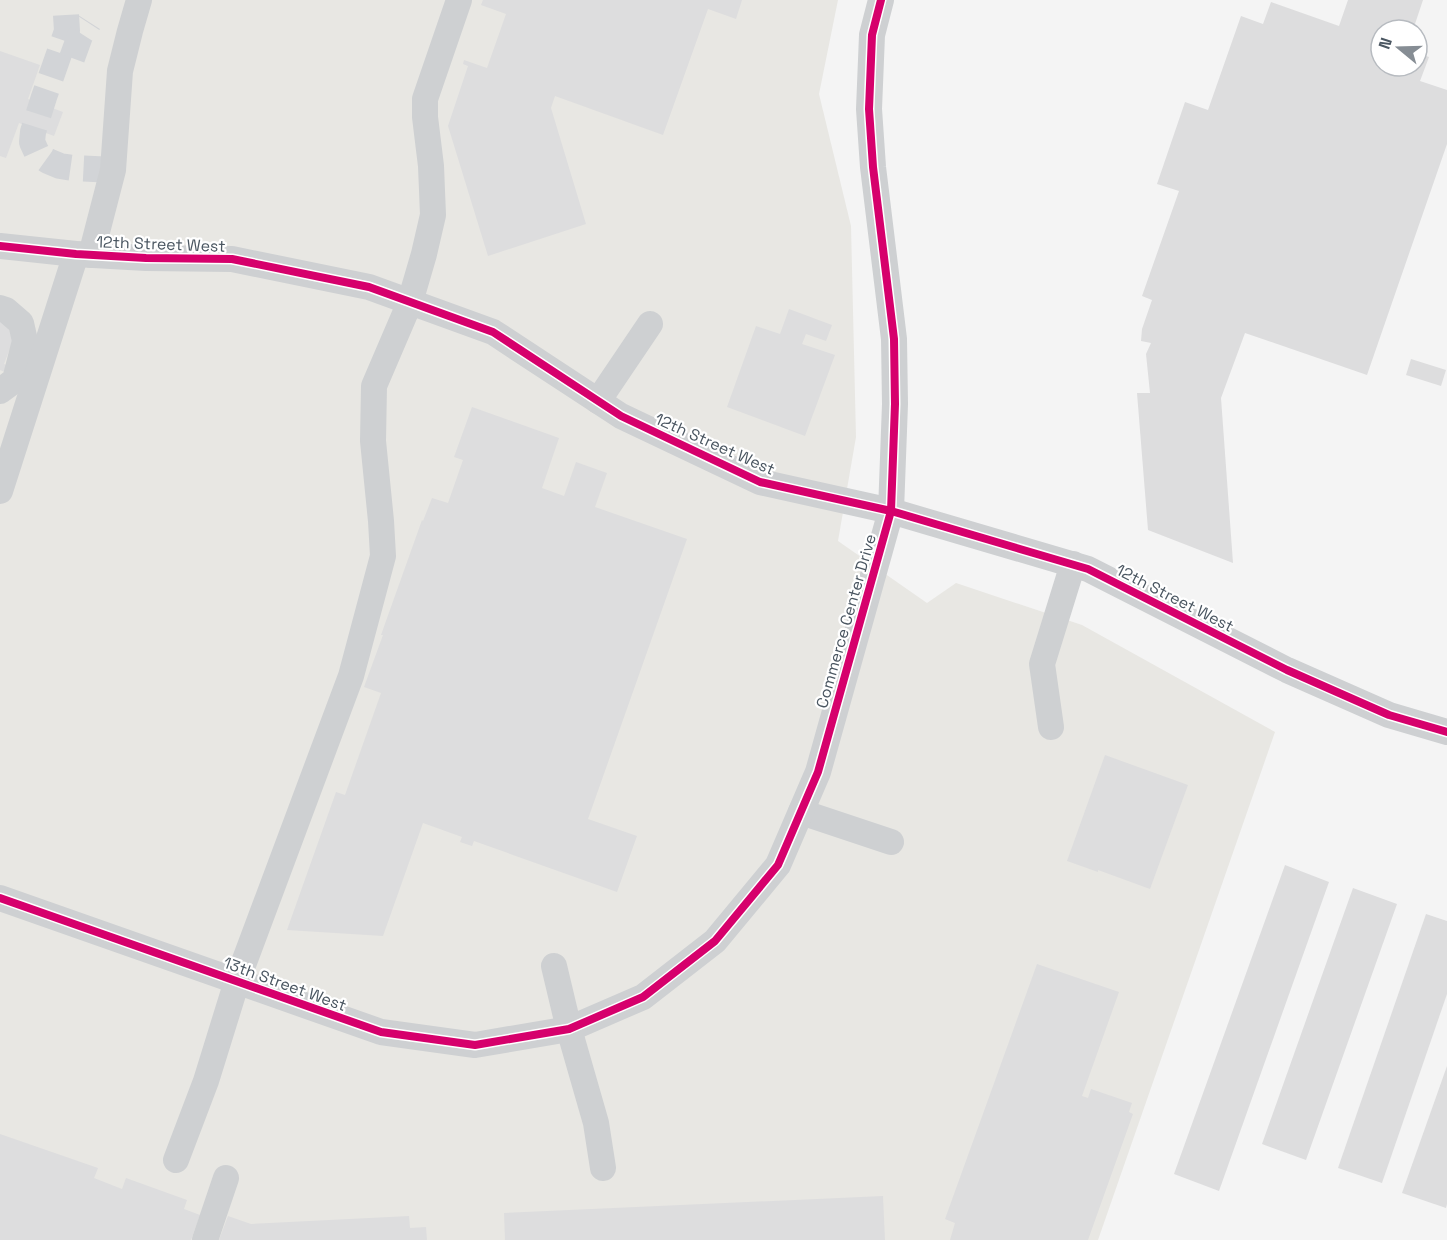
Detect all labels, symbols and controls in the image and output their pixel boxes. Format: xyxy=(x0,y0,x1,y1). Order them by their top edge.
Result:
north arrow xyxy=(1369,18,1429,78)
text: N xyxy=(1374,35,1397,52)
street label: 12th Street West xyxy=(96,231,226,257)
street label: 12th Street West xyxy=(652,408,778,480)
street label: Commerce Center Drive xyxy=(811,531,881,711)
street label: 12th Street West xyxy=(1113,559,1237,637)
street label: 13th Street West xyxy=(221,952,349,1016)

